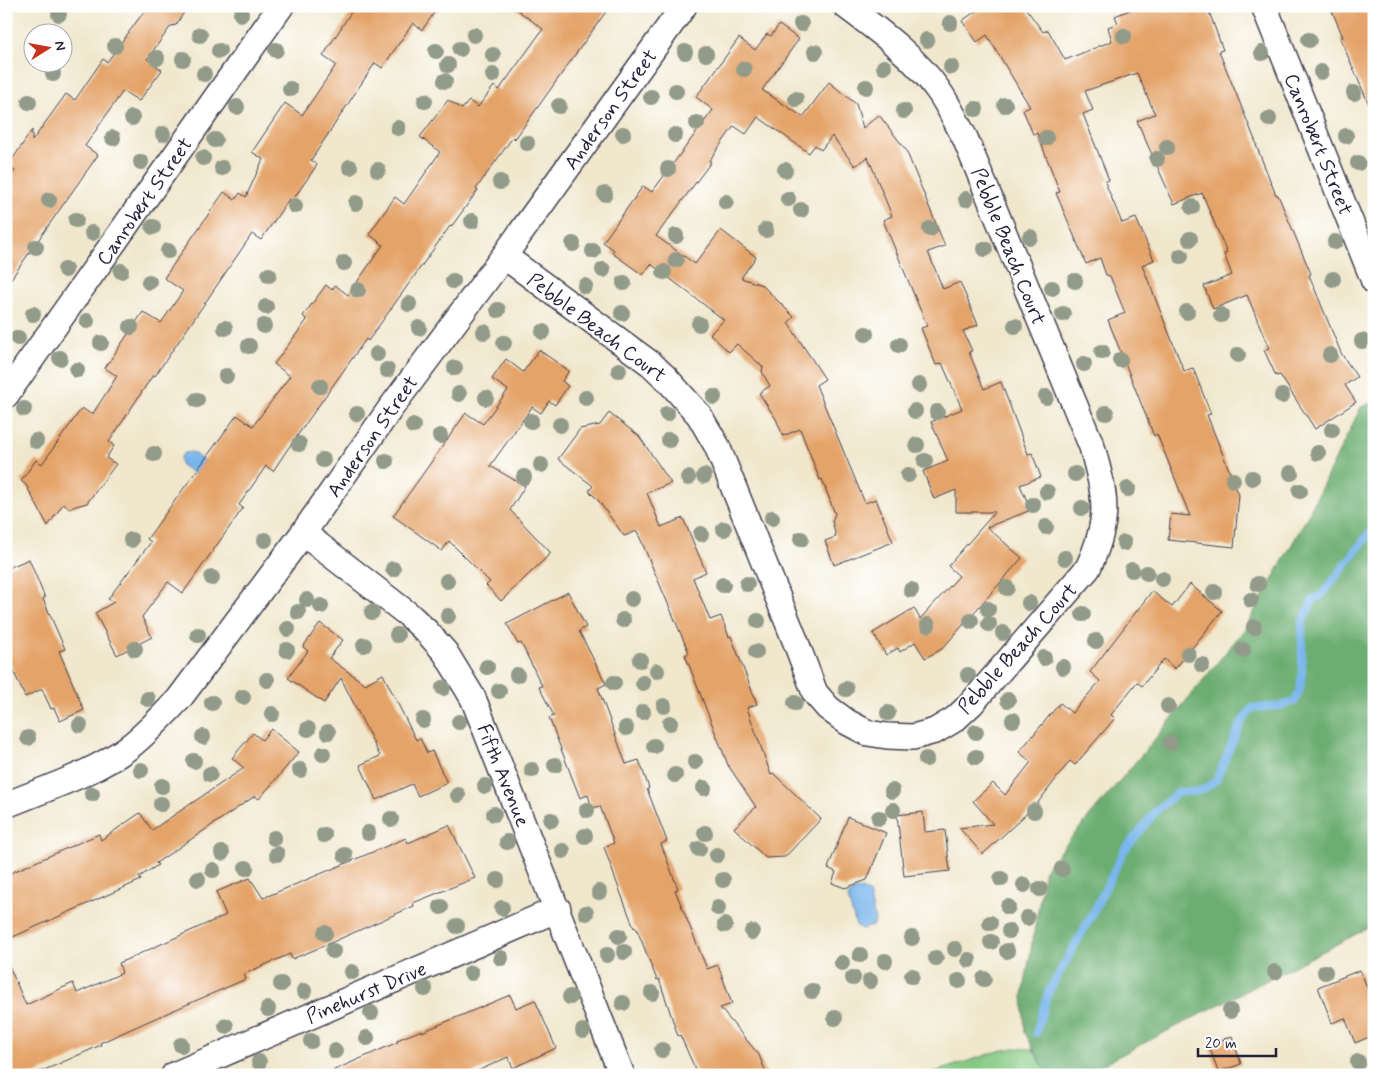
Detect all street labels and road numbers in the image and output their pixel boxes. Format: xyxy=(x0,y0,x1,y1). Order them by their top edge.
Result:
street label: Anderson Street xyxy=(558,44,664,176)
street label: Canrobert Street xyxy=(1277,70,1358,219)
street label: Canrobert Street xyxy=(91,132,199,271)
street label: Pebble Beach Court xyxy=(964,164,1052,329)
street label: Pebble Beach Court xyxy=(521,267,671,389)
street label: Anderson Street xyxy=(321,371,425,503)
street label: Pebble Beach Court xyxy=(952,578,1084,720)
street label: Fifth Avenue xyxy=(470,720,536,831)
street label: Pinehurst Drive xyxy=(302,956,431,1031)

